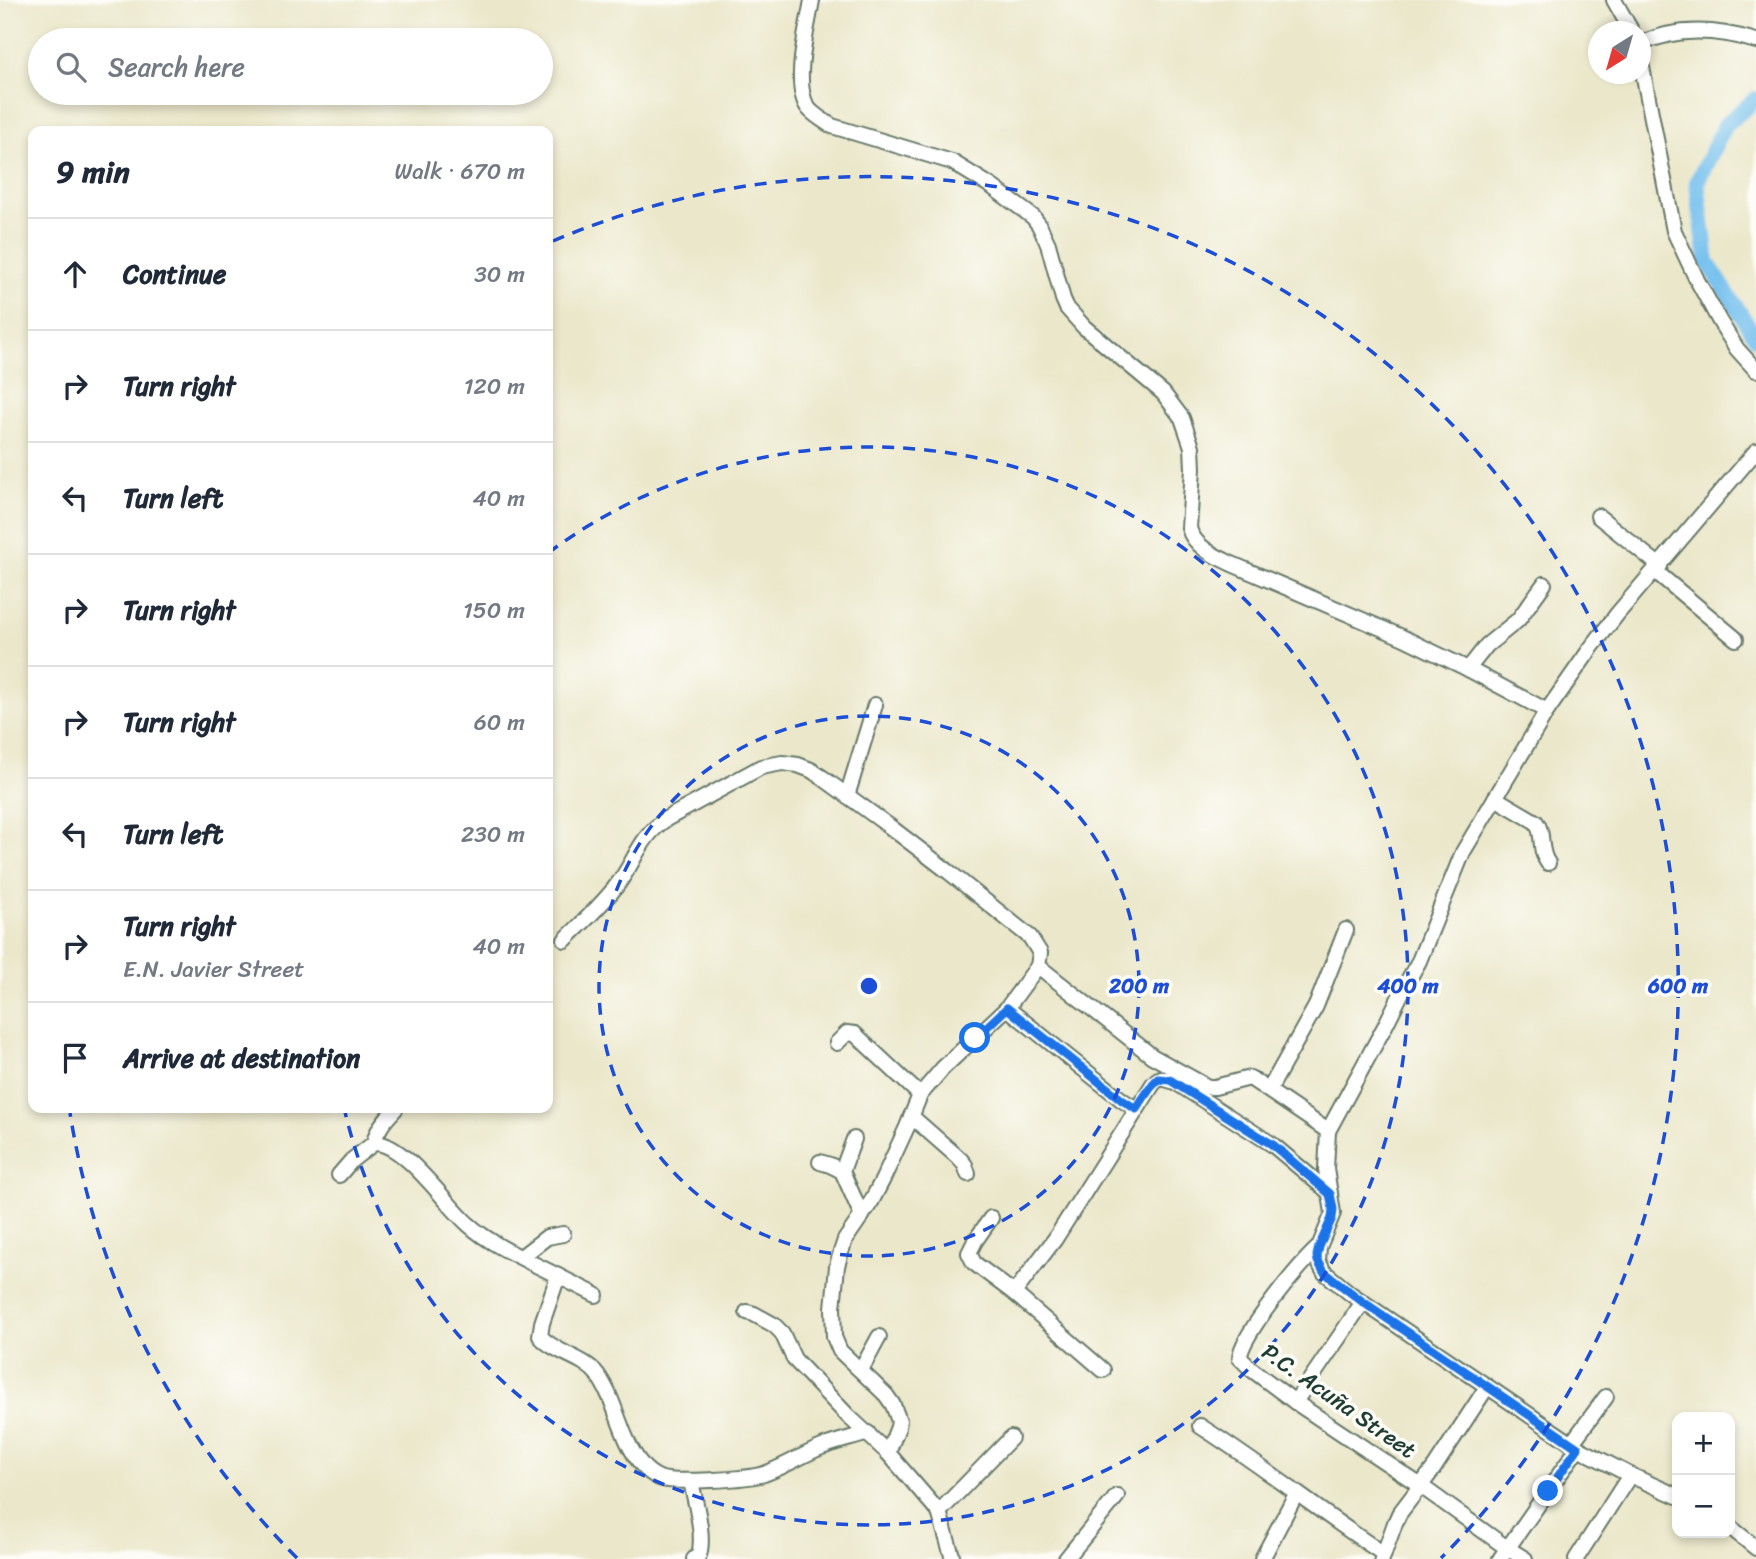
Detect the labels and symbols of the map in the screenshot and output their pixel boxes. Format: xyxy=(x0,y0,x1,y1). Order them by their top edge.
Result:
north arrow xyxy=(1588,21,1651,84)
text: 200 m xyxy=(1108,967,1170,1005)
text: 400 m xyxy=(1376,967,1439,1005)
text: 600 m xyxy=(1647,967,1709,1005)
centre of rings xyxy=(857,974,881,998)
route start xyxy=(959,1022,990,1053)
street label: P.C. Acuña Street xyxy=(1253,1332,1425,1470)
route end xyxy=(1532,1475,1563,1506)

